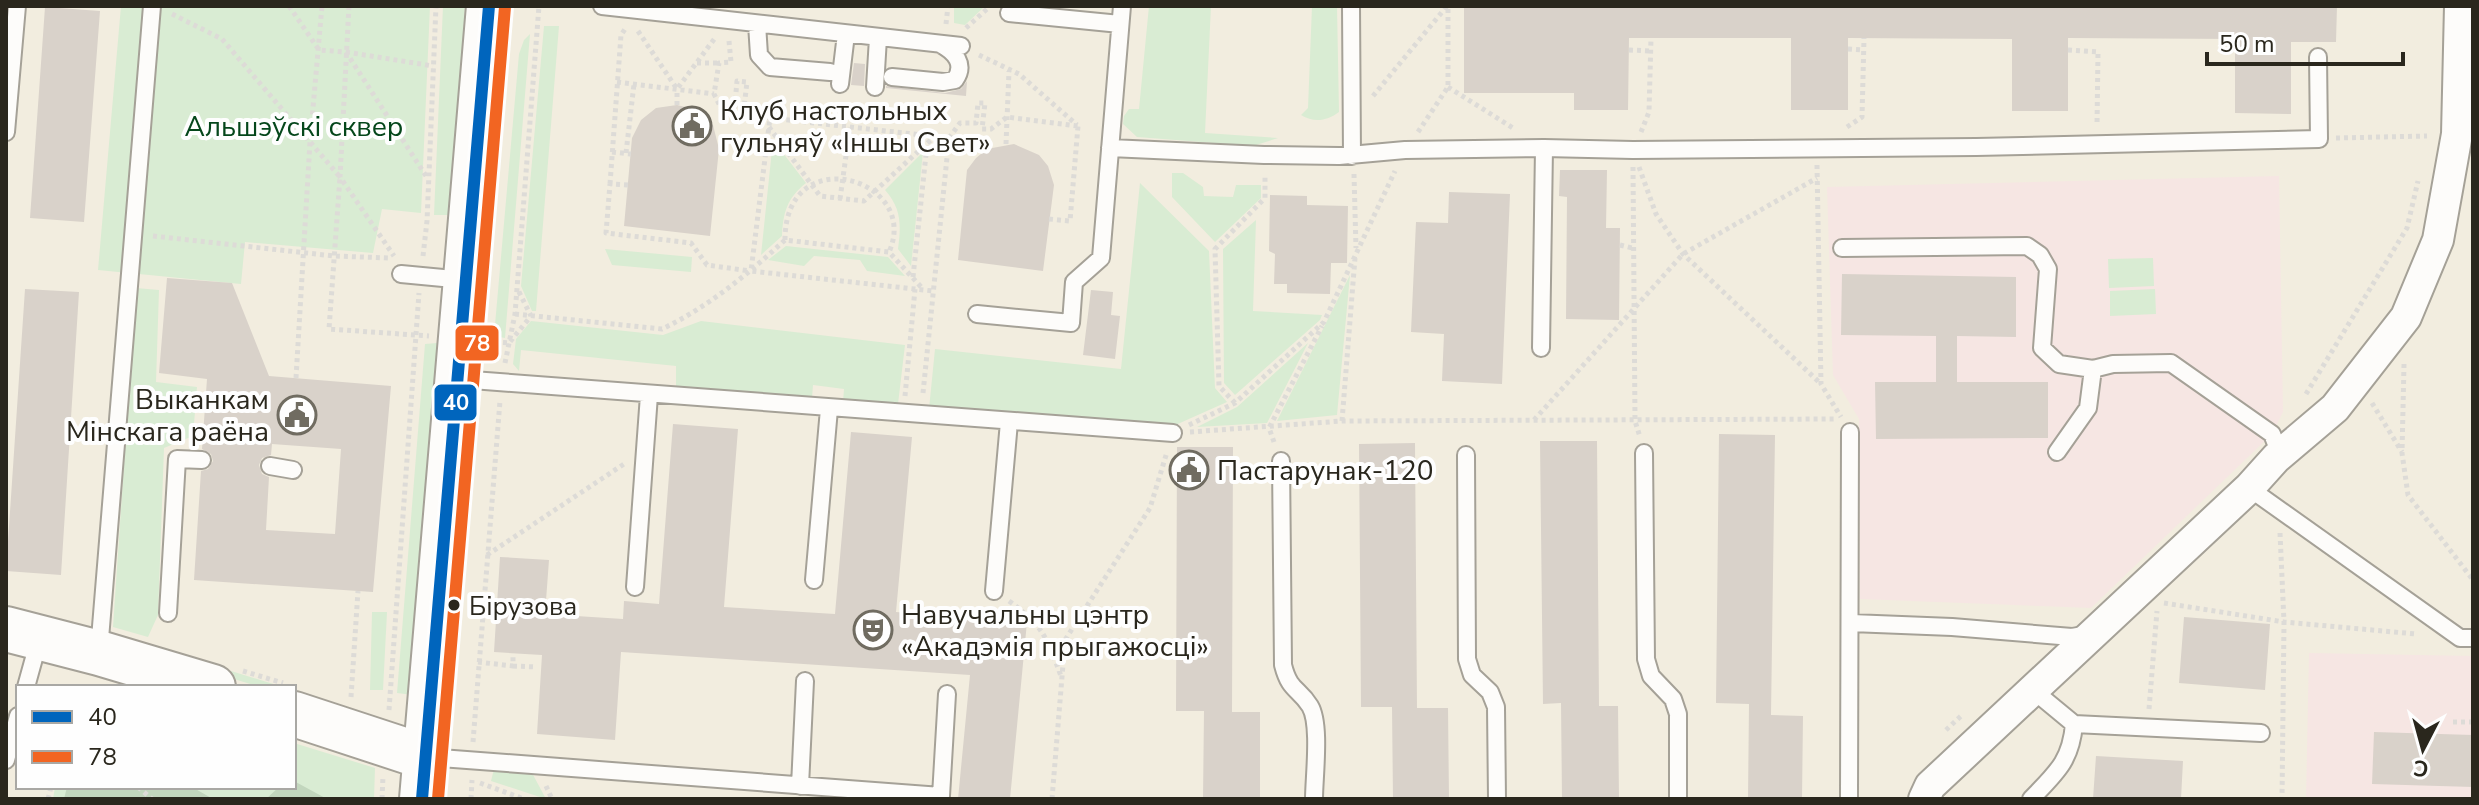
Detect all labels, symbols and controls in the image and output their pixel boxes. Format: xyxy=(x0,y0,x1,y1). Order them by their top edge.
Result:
scale bar xyxy=(2207,16,2403,66)
text: 50 m xyxy=(2219,28,2275,60)
place label: Клуб настольных гульняў «Іншы Свет» xyxy=(720,92,991,162)
public building icon: Клуб настольных гульняў «Іншы Свет» xyxy=(671,105,713,147)
park label: Альшэўскі сквер xyxy=(185,108,403,146)
line badge: 78 xyxy=(454,324,500,362)
text: 78 xyxy=(464,329,490,359)
place label: Выканкам Мінскага раёна xyxy=(66,381,269,451)
line badge: 40 xyxy=(433,383,478,422)
text: 40 xyxy=(443,388,469,418)
public building icon: Выканкам Мінскага раёна xyxy=(276,394,318,436)
public building icon: Пастарунак-120 xyxy=(1168,449,1210,491)
place label: Пастарунак-120 xyxy=(1217,452,1434,490)
place label: Бірузова xyxy=(469,589,577,624)
place label: Навучальны цэнтр «Акадэмія прыгажосці» xyxy=(901,596,1209,666)
marker: Бірузова xyxy=(446,597,462,613)
theatre icon: Навучальны цэнтр «Акадэмія прыгажосці» xyxy=(852,609,894,651)
legend xyxy=(16,685,296,789)
text: 40 xyxy=(88,701,117,733)
north arrow xyxy=(2383,709,2463,789)
text: 78 xyxy=(88,741,117,773)
text: С xyxy=(2412,752,2430,784)

